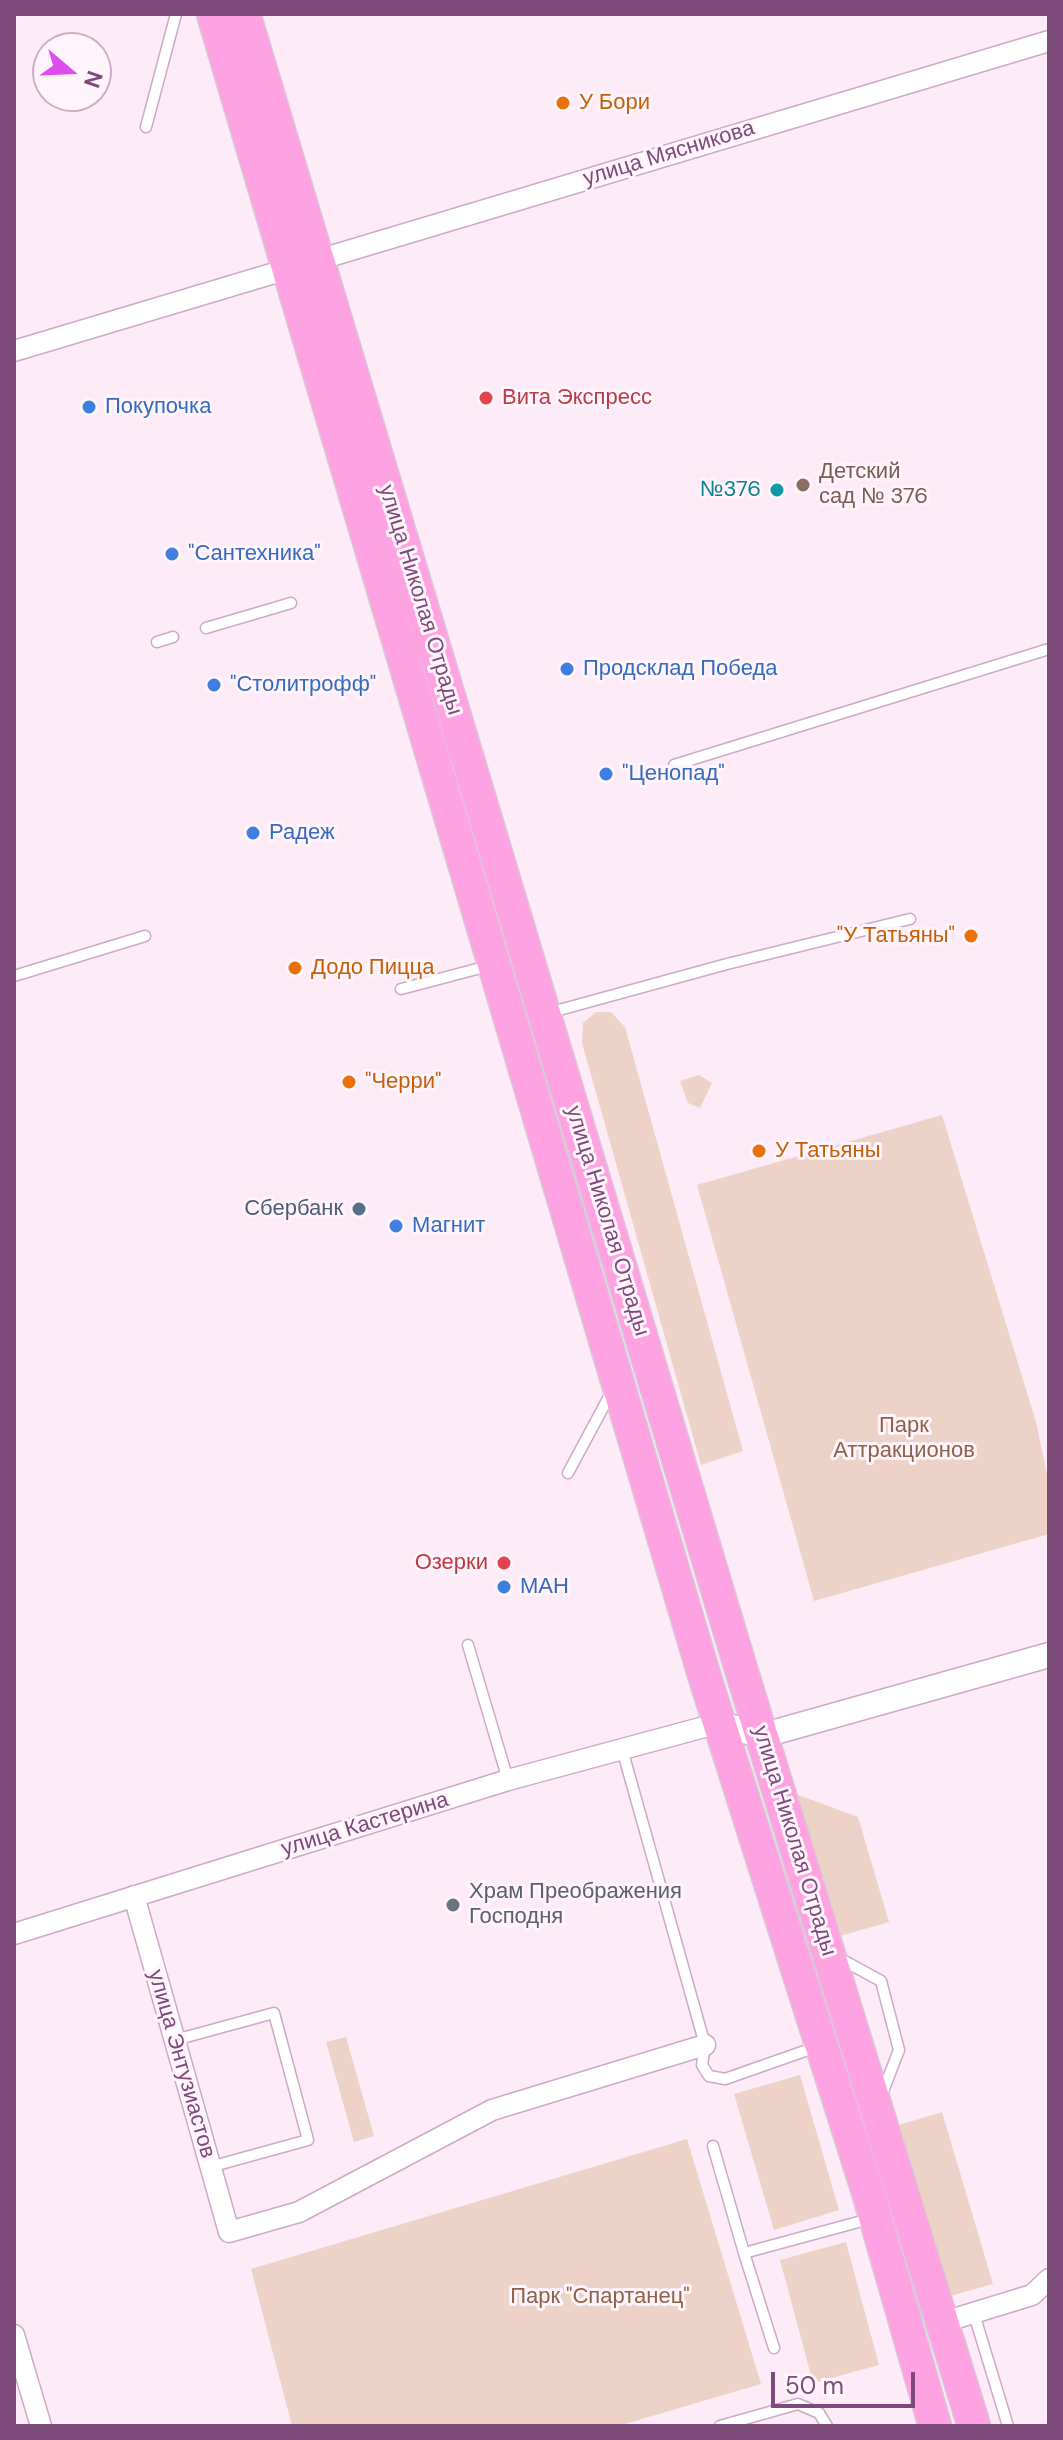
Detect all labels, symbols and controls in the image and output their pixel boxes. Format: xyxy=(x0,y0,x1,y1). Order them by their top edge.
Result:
north arrow xyxy=(32,32,112,112)
text: N xyxy=(77,67,110,92)
place label: У Бори xyxy=(579,90,650,116)
marker: У Бори xyxy=(554,94,572,112)
street label: улица Мясникова xyxy=(580,115,758,193)
place label: Вита Экспресс xyxy=(502,385,652,411)
marker: Вита Экспресс xyxy=(477,389,495,407)
place label: Покупочка xyxy=(105,394,211,420)
marker: Покупочка xyxy=(80,398,98,416)
place label: Детский сад № 376 xyxy=(819,459,928,510)
marker: Детский сад № 376 xyxy=(794,476,812,494)
place label: №376 xyxy=(700,477,761,503)
marker: №376 xyxy=(768,481,786,499)
street label: улица Николая Отрады xyxy=(372,482,468,718)
place label: "Сантехника" xyxy=(188,541,321,567)
marker: "Сантехника" xyxy=(163,545,181,563)
place label: Продсклад Победа xyxy=(583,656,777,682)
marker: Продсклад Победа xyxy=(558,660,576,678)
place label: "Столитрофф" xyxy=(230,672,376,698)
marker: "Столитрофф" xyxy=(205,676,223,694)
place label: "Ценопад" xyxy=(622,761,725,787)
marker: "Ценопад" xyxy=(597,765,615,783)
place label: Радеж xyxy=(269,820,335,846)
marker: Радеж xyxy=(244,824,262,842)
place label: "У Татьяны" xyxy=(837,923,955,949)
marker: "У Татьяны" xyxy=(962,927,980,945)
place label: Додо Пицца xyxy=(311,955,434,981)
marker: Додо Пицца xyxy=(286,959,304,977)
place label: "Черри" xyxy=(365,1069,441,1095)
marker: "Черри" xyxy=(340,1073,358,1091)
street label: улица Николая Отрады xyxy=(559,1103,655,1339)
place label: У Татьяны xyxy=(775,1138,880,1164)
marker: У Татьяны xyxy=(750,1142,768,1160)
place label: Сбербанк xyxy=(244,1196,343,1222)
marker: Сбербанк xyxy=(350,1200,368,1218)
place label: Магнит xyxy=(412,1213,485,1239)
marker: Магнит xyxy=(387,1217,405,1235)
park label: Парк Аттракционов xyxy=(833,1413,975,1464)
place label: Озерки xyxy=(415,1550,488,1576)
marker: Озерки xyxy=(495,1554,513,1572)
place label: МАН xyxy=(520,1574,569,1600)
marker: МАН xyxy=(495,1578,513,1596)
street label: улица Николая Отрады xyxy=(746,1723,842,1959)
street label: улица Кастерина xyxy=(278,1787,452,1863)
place label: Храм Преображения Господня xyxy=(469,1879,682,1930)
marker: Храм Преображения Господня xyxy=(444,1896,462,1914)
street label: улица Энтузиастов xyxy=(141,1967,221,2161)
park label: Парк "Спартанец" xyxy=(510,2284,690,2310)
scale bar xyxy=(775,2356,919,2406)
text: 50 m xyxy=(785,2370,844,2401)

